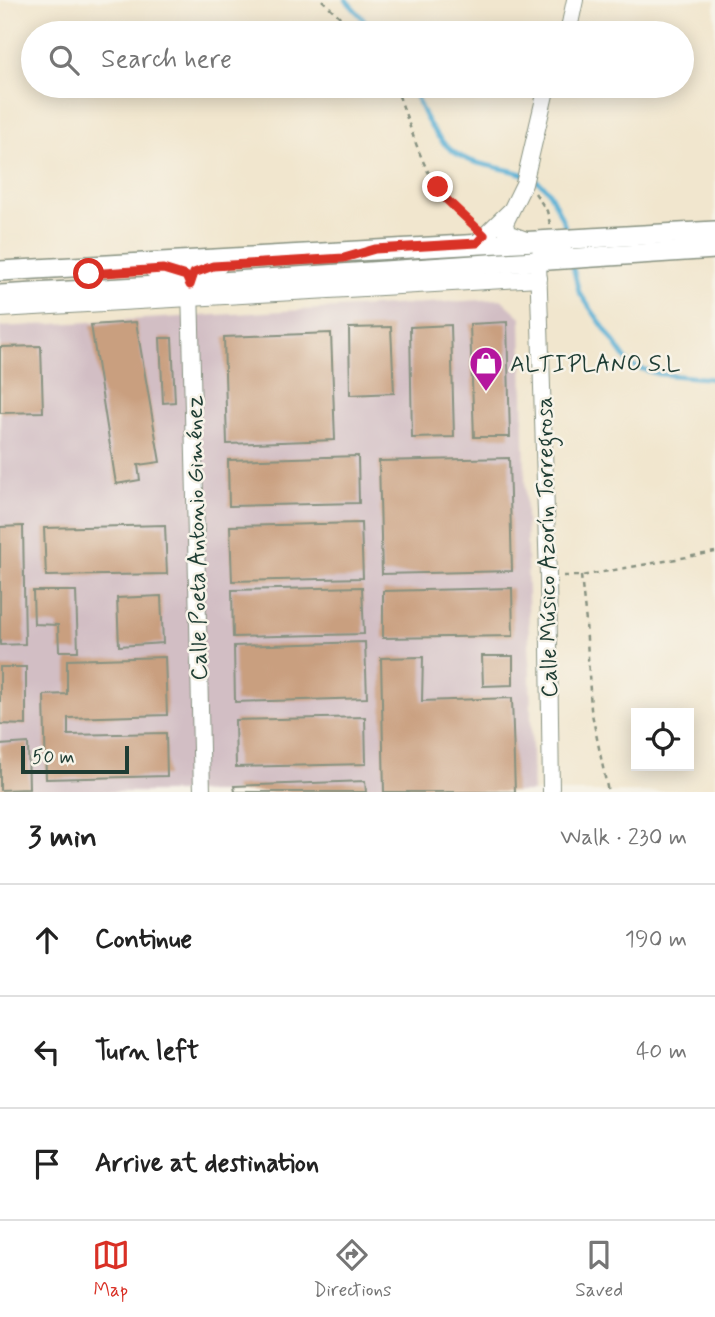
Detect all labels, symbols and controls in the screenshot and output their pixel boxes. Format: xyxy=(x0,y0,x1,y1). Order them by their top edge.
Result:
search box xyxy=(21,21,694,98)
icon: search xyxy=(45,41,83,79)
text: Search here xyxy=(101,43,232,77)
route end xyxy=(422,171,453,202)
route start xyxy=(73,258,104,289)
shop icon: ALTIPLANO S.L xyxy=(467,344,505,393)
place label: ALTIPLANO S.L xyxy=(510,350,680,380)
street label: Calle Poeta Antonio Giménez xyxy=(181,395,215,681)
street label: Calle Músico Azorín Torregrosa xyxy=(530,396,568,698)
map controls xyxy=(631,708,694,771)
button: locate xyxy=(631,708,694,771)
scale bar xyxy=(21,743,130,775)
text: 50 m xyxy=(32,745,75,770)
text: 3 min xyxy=(28,818,97,857)
text: Walk · 230 m xyxy=(560,823,687,853)
icon: ahead xyxy=(28,921,66,959)
text: Continue xyxy=(95,923,192,957)
text: 190 m xyxy=(625,925,687,955)
icon: left xyxy=(28,1033,66,1071)
text: Turn left xyxy=(95,1035,199,1069)
text: 40 m xyxy=(636,1037,687,1067)
icon: arrive xyxy=(28,1145,66,1183)
text: Arrive at destination xyxy=(95,1147,319,1181)
tab: Map xyxy=(92,1236,130,1303)
tab: Directions xyxy=(313,1236,392,1303)
tab: Saved xyxy=(575,1236,623,1303)

